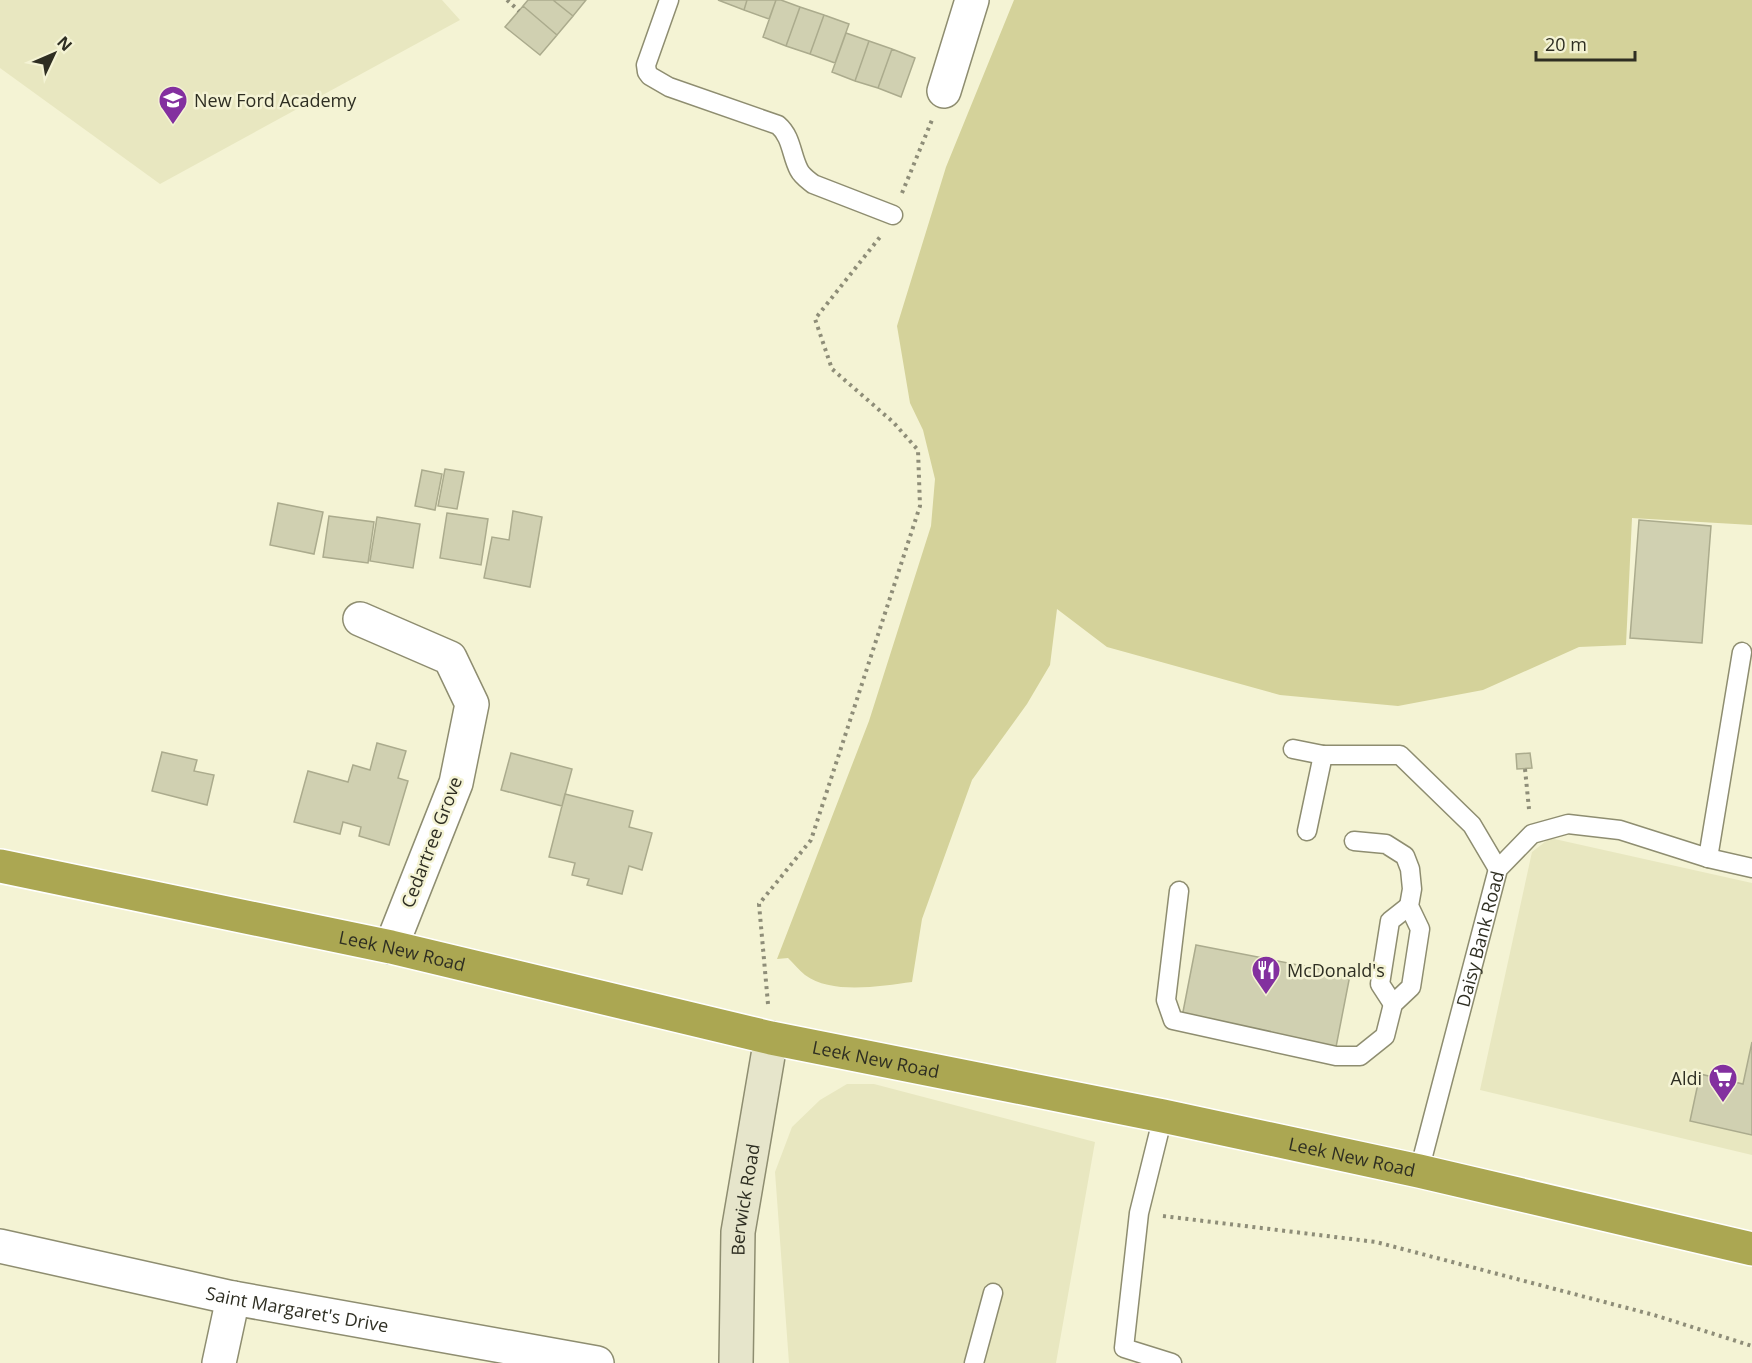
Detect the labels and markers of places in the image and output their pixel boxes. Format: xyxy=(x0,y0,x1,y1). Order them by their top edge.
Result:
school or university icon: New Ford Academy xyxy=(157,84,189,126)
place label: New Ford Academy xyxy=(194,88,357,112)
restaurant icon: McDonald's xyxy=(1250,954,1282,996)
place label: McDonald's xyxy=(1287,958,1385,982)
supermarket icon: Aldi xyxy=(1707,1062,1739,1104)
place label: Aldi xyxy=(1671,1066,1702,1090)

